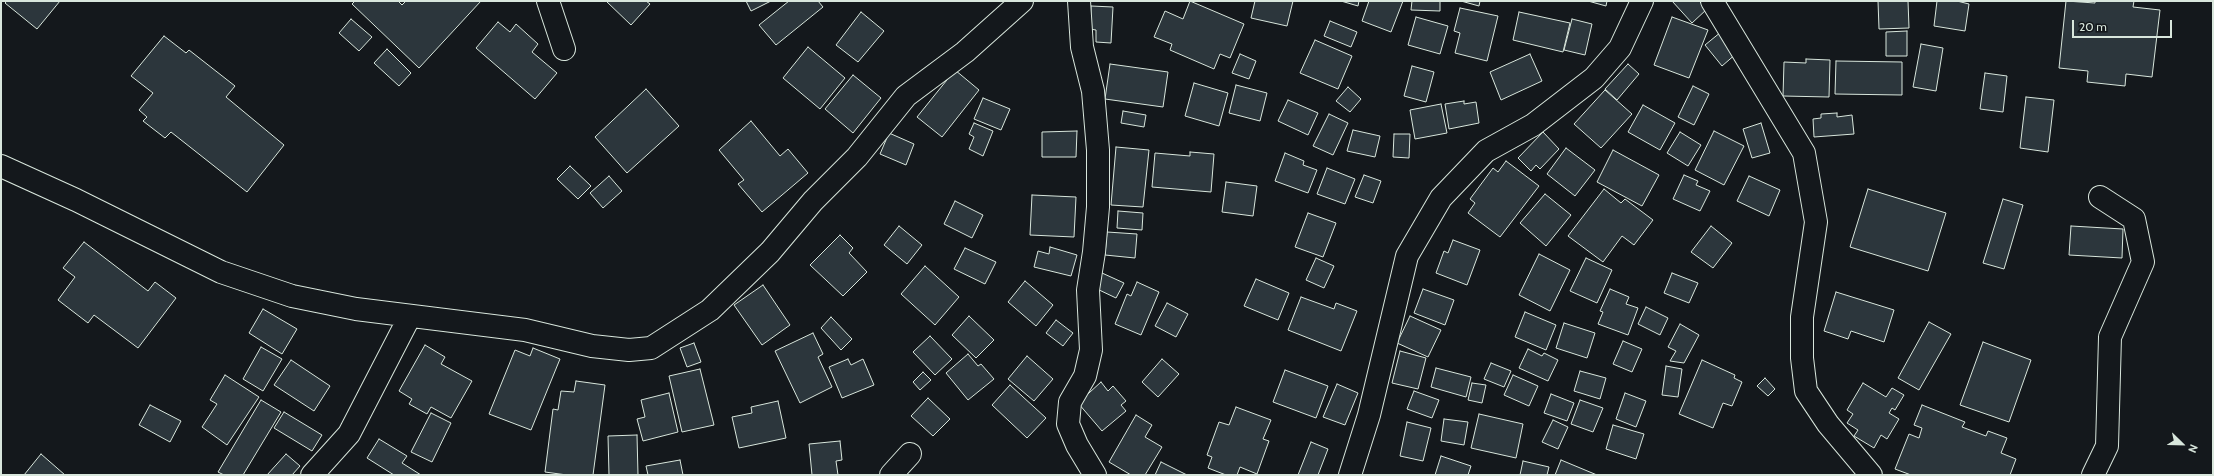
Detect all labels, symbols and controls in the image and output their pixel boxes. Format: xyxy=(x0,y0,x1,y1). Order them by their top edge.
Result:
scale bar xyxy=(2074,12,2174,38)
text: 20 m xyxy=(2079,19,2107,34)
north arrow xyxy=(2162,424,2202,464)
text: N xyxy=(2185,442,2201,455)

